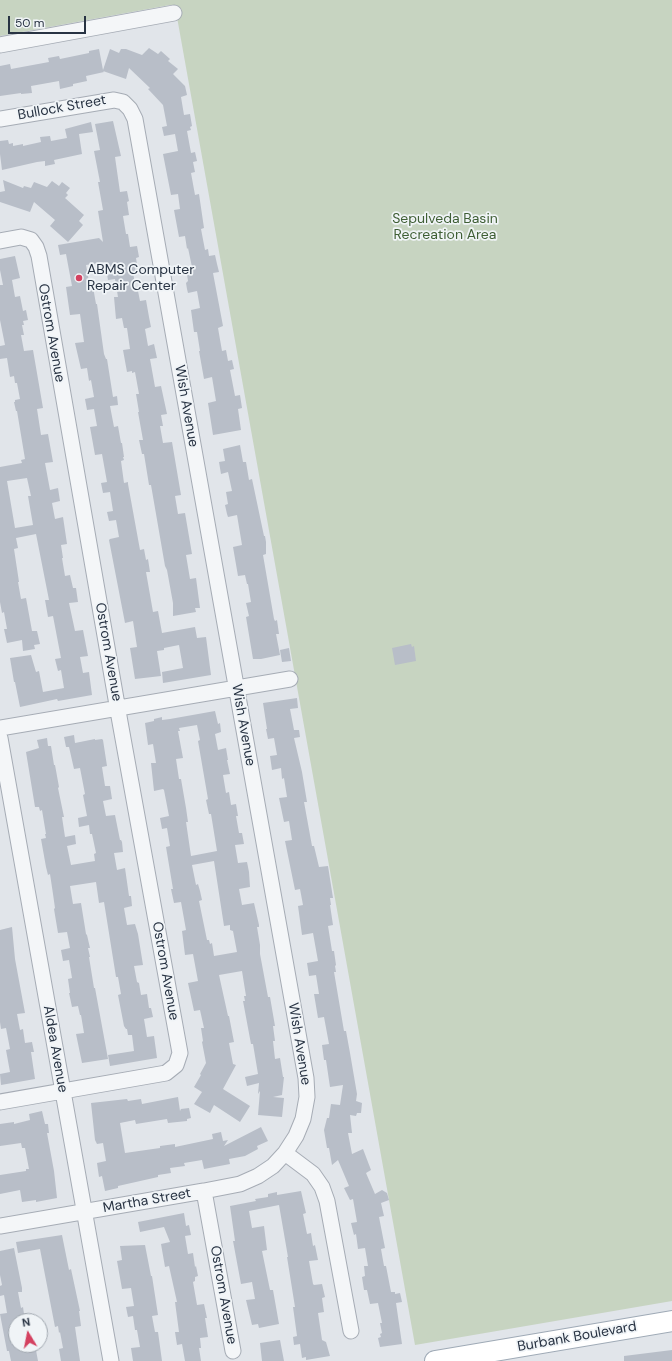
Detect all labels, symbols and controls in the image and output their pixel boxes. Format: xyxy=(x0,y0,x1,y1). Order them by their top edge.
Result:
scale bar xyxy=(10,8,88,34)
text: 50 m xyxy=(15,15,44,31)
street label: Bullock Street xyxy=(16,92,108,124)
park label: Sepulveda Basin Recreation Area xyxy=(392,211,498,244)
place label: ABMS Computer Repair Center xyxy=(87,262,194,294)
marker: ABMS Computer Repair Center xyxy=(74,273,84,283)
street label: Ostrom Avenue xyxy=(34,282,68,384)
street label: Wish Avenue xyxy=(170,364,202,448)
street label: Ostrom Avenue xyxy=(91,601,125,703)
street label: Wish Avenue xyxy=(227,683,259,767)
street label: Ostrom Avenue xyxy=(148,920,182,1022)
street label: Wish Avenue xyxy=(284,1002,314,1086)
street label: Aldea Avenue xyxy=(39,1004,71,1094)
street label: Martha Street xyxy=(102,1185,192,1217)
street label: Ostrom Avenue xyxy=(206,1244,240,1346)
north arrow xyxy=(8,1313,48,1353)
text: N xyxy=(21,1315,31,1330)
street label: Burbank Boulevard xyxy=(516,1318,638,1356)

